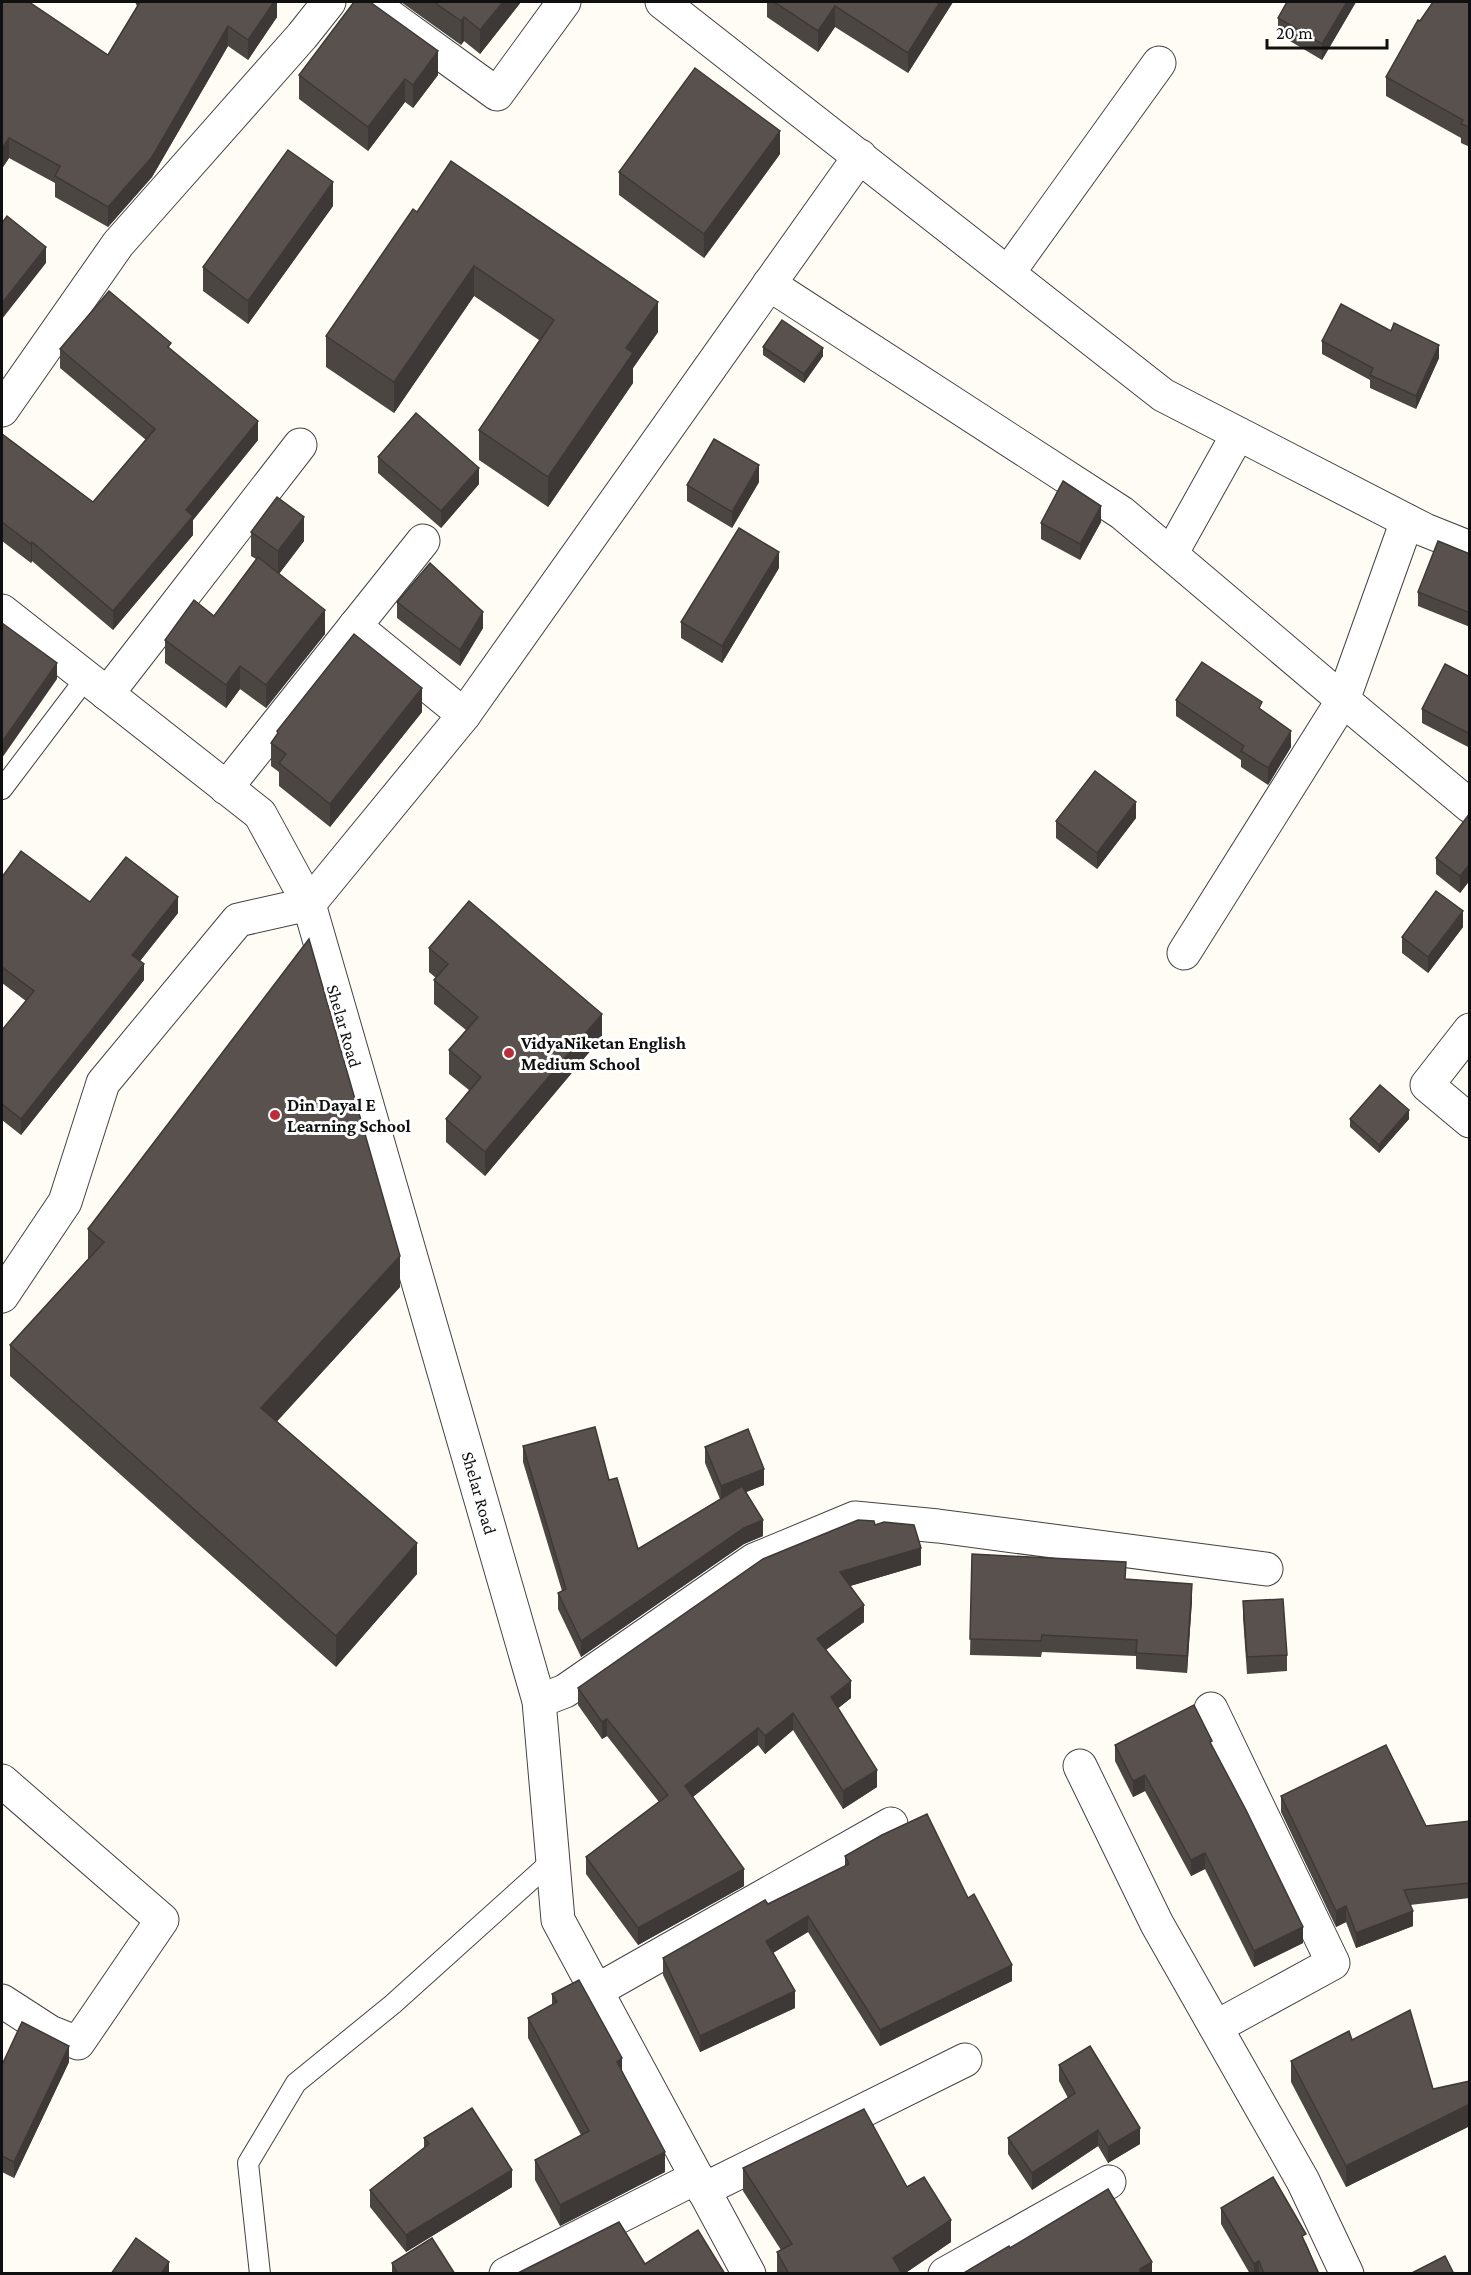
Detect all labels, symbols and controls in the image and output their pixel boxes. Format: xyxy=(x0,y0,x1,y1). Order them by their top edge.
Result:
scale bar xyxy=(1267,12,1387,50)
text: 20 m xyxy=(1276,23,1313,43)
street label: Shelar Road xyxy=(323,982,366,1070)
place label: VidyaNiketan English Medium School xyxy=(520,1033,687,1074)
marker: VidyaNiketan English Medium School xyxy=(502,1046,516,1060)
place label: Din Dayal E Learning School xyxy=(287,1095,411,1136)
marker: Din Dayal E Learning School xyxy=(268,1108,282,1122)
street label: Shelar Road xyxy=(458,1449,501,1537)

